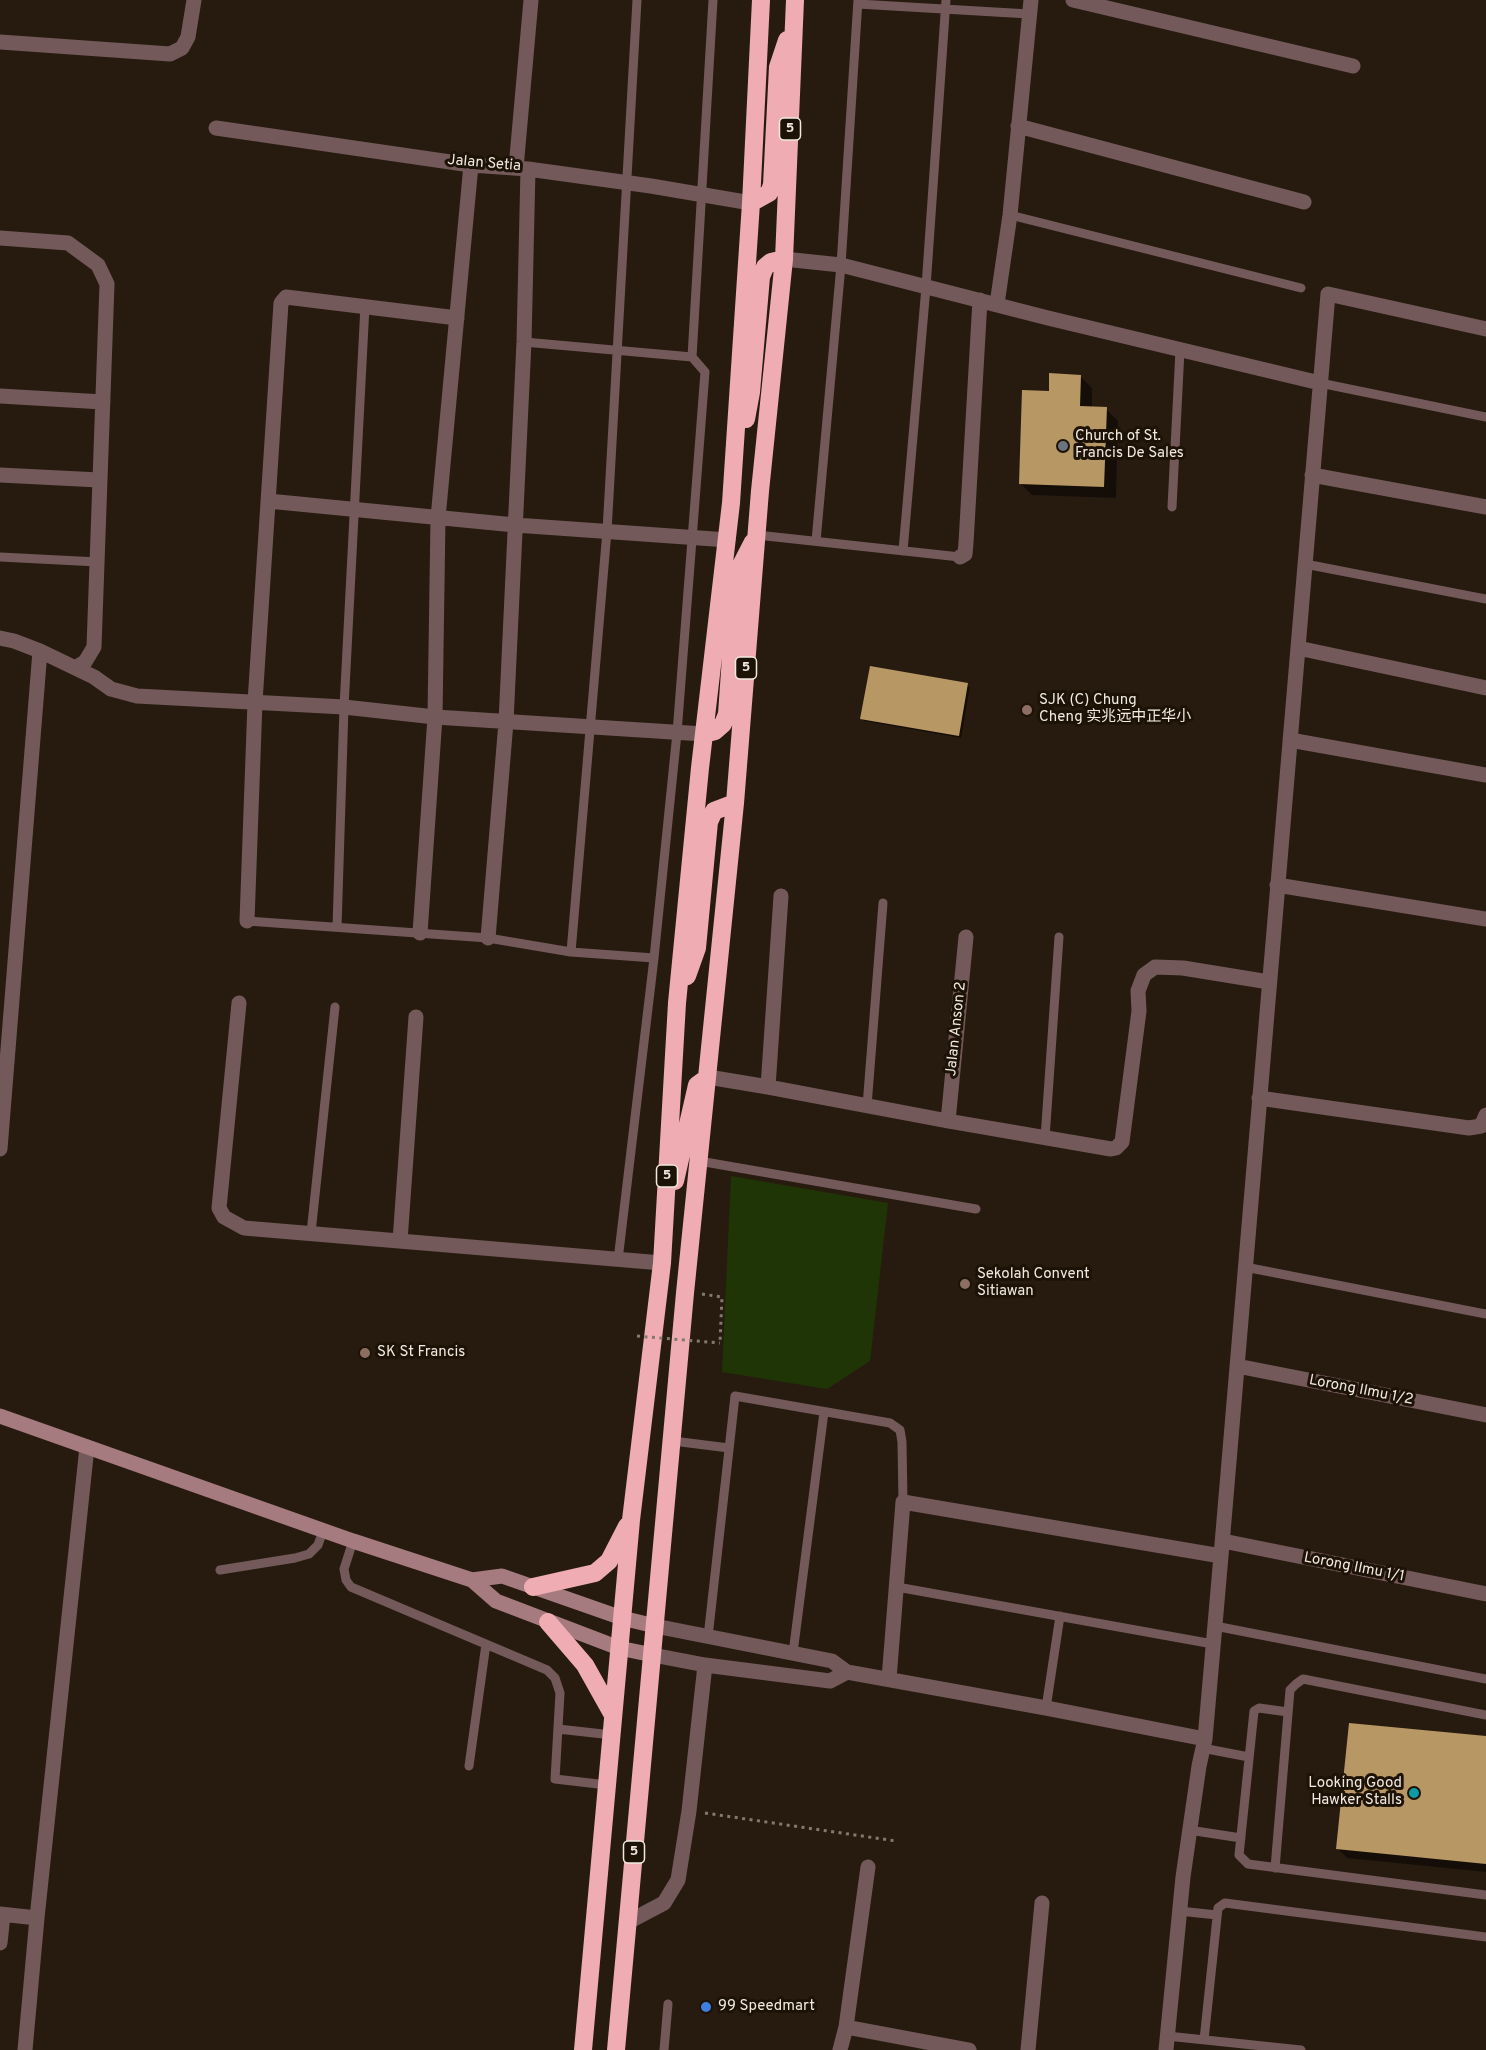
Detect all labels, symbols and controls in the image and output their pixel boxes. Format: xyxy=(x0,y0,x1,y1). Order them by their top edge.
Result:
road number: 5 xyxy=(780,118,800,140)
street label: Jalan Setia xyxy=(446,152,522,176)
place label: Church of St. Francis De Sales xyxy=(1075,428,1184,463)
marker: Church of St. Francis De Sales xyxy=(1056,439,1070,453)
road number: 5 xyxy=(736,657,756,679)
place label: SJK (C) Chung Cheng 实兆远中正华小 xyxy=(1039,692,1191,727)
marker: SJK (C) Chung Cheng 实兆远中正华小 xyxy=(1020,703,1034,717)
street label: Jalan Anson 2 xyxy=(943,981,971,1077)
road number: 5 xyxy=(656,1165,678,1187)
place label: Sekolah Convent Sitiawan xyxy=(977,1266,1090,1301)
marker: Sekolah Convent Sitiawan xyxy=(958,1277,972,1291)
place label: SK St Francis xyxy=(377,1344,465,1362)
marker: SK St Francis xyxy=(358,1346,372,1360)
street label: Lorong Ilmu 1/2 xyxy=(1307,1372,1415,1410)
street label: Lorong Ilmu 1/1 xyxy=(1302,1549,1406,1587)
place label: Looking Good Hawker Stalls xyxy=(1308,1775,1402,1810)
marker: Looking Good Hawker Stalls xyxy=(1407,1786,1421,1800)
road number: 5 xyxy=(624,1841,644,1863)
place label: 99 Speedmart xyxy=(718,1998,815,2016)
marker: 99 Speedmart xyxy=(699,2000,713,2014)

